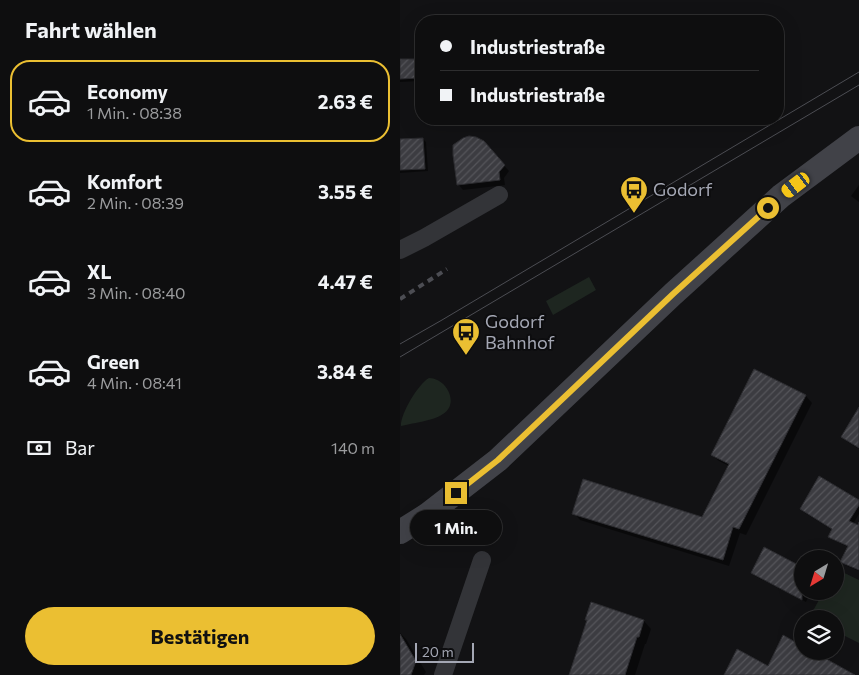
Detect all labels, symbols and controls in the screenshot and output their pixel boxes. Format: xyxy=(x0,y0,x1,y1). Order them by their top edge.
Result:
text: Fahrt wählen xyxy=(25,16,157,43)
text: Industriestraße xyxy=(470,35,605,58)
icon: car xyxy=(27,79,72,124)
text: Economy xyxy=(87,80,168,103)
text: Industriestraße xyxy=(470,83,605,106)
text: 2.63 € xyxy=(318,90,373,113)
text: 1 Min. · 08:38 xyxy=(87,103,182,122)
icon: car xyxy=(27,169,72,214)
text: Komfort xyxy=(87,170,162,193)
car xyxy=(779,170,812,200)
bus stop icon: Godorf xyxy=(619,175,649,214)
place label: Godorf xyxy=(653,178,713,200)
text: 3.55 € xyxy=(318,180,373,203)
text: 2 Min. · 08:39 xyxy=(87,193,184,212)
route start xyxy=(757,197,779,219)
icon: car xyxy=(27,259,72,304)
text: XL xyxy=(87,260,112,283)
text: 4.47 € xyxy=(318,270,373,293)
text: 3 Min. · 08:40 xyxy=(87,283,185,302)
place label: Godorf Bahnhof xyxy=(485,310,556,353)
bus stop icon: Godorf Bahnhof xyxy=(451,317,481,356)
icon: car xyxy=(27,349,72,394)
text: Green xyxy=(87,350,139,373)
text: 3.84 € xyxy=(317,360,373,383)
text: 4 Min. · 08:41 xyxy=(87,373,182,392)
icon: cash xyxy=(25,434,53,462)
text: Bar xyxy=(65,436,95,459)
text: 140 m xyxy=(331,438,375,457)
route end xyxy=(445,482,467,504)
callout: 1 Min. xyxy=(410,510,502,546)
text: 1 Min. xyxy=(434,518,478,537)
north arrow xyxy=(794,550,844,600)
map controls xyxy=(794,550,844,660)
button: Bestätigen xyxy=(25,607,375,665)
button: layers xyxy=(794,610,844,660)
scale bar xyxy=(415,640,474,663)
text: 20 m xyxy=(422,643,454,660)

